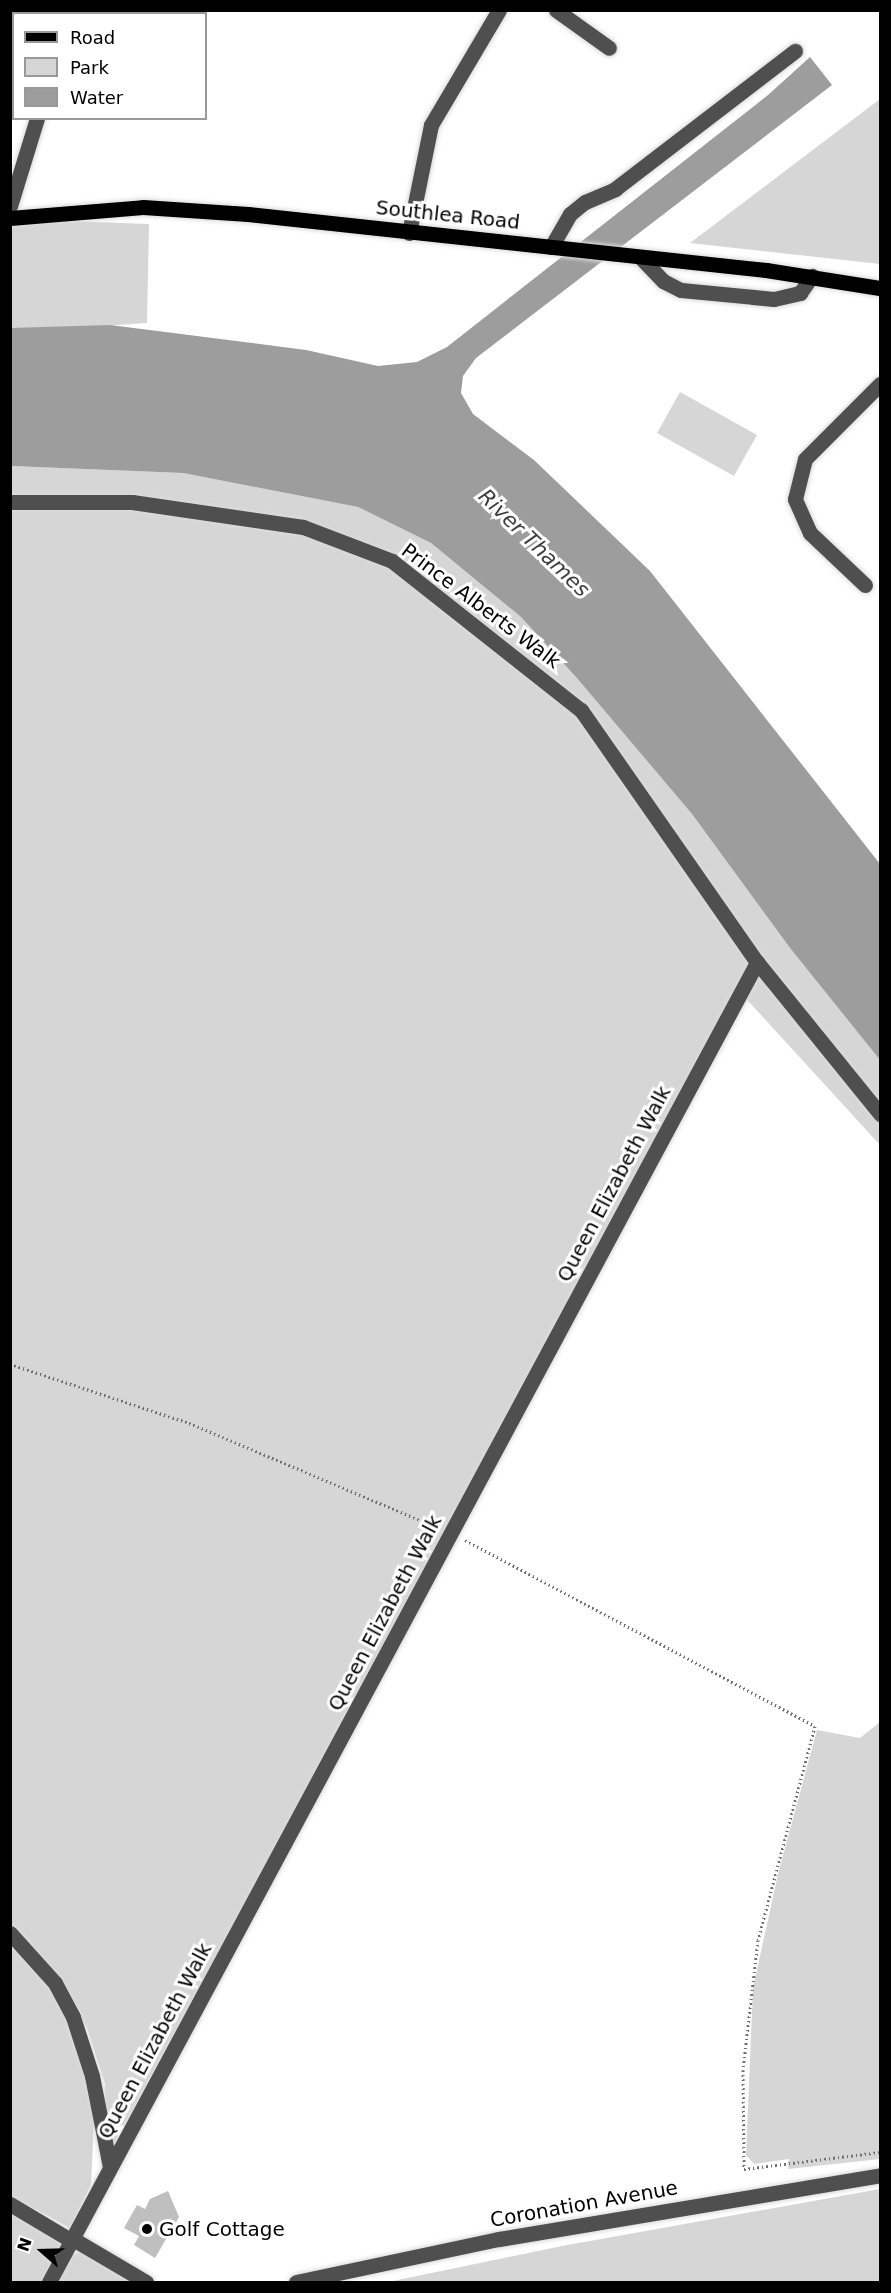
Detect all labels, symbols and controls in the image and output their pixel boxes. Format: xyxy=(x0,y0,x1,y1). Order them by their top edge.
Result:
legend xyxy=(12,12,207,120)
text: Road xyxy=(70,27,115,48)
text: Park xyxy=(70,57,109,78)
text: Water xyxy=(70,87,123,108)
street label: Southlea Road xyxy=(375,195,521,235)
water label: River Thames xyxy=(473,484,595,602)
street label: Prince Alberts Walk xyxy=(397,538,565,674)
street label: Queen Elizabeth Walk xyxy=(552,1082,676,1286)
street label: Queen Elizabeth Walk xyxy=(323,1511,447,1715)
street label: Queen Elizabeth Walk xyxy=(93,1939,217,2143)
street label: Coronation Avenue xyxy=(488,2176,680,2232)
place label: Golf Cottage xyxy=(159,2217,285,2241)
north arrow xyxy=(12,2221,72,2281)
marker: Golf Cottage xyxy=(140,2222,154,2236)
text: N xyxy=(13,2235,36,2254)

